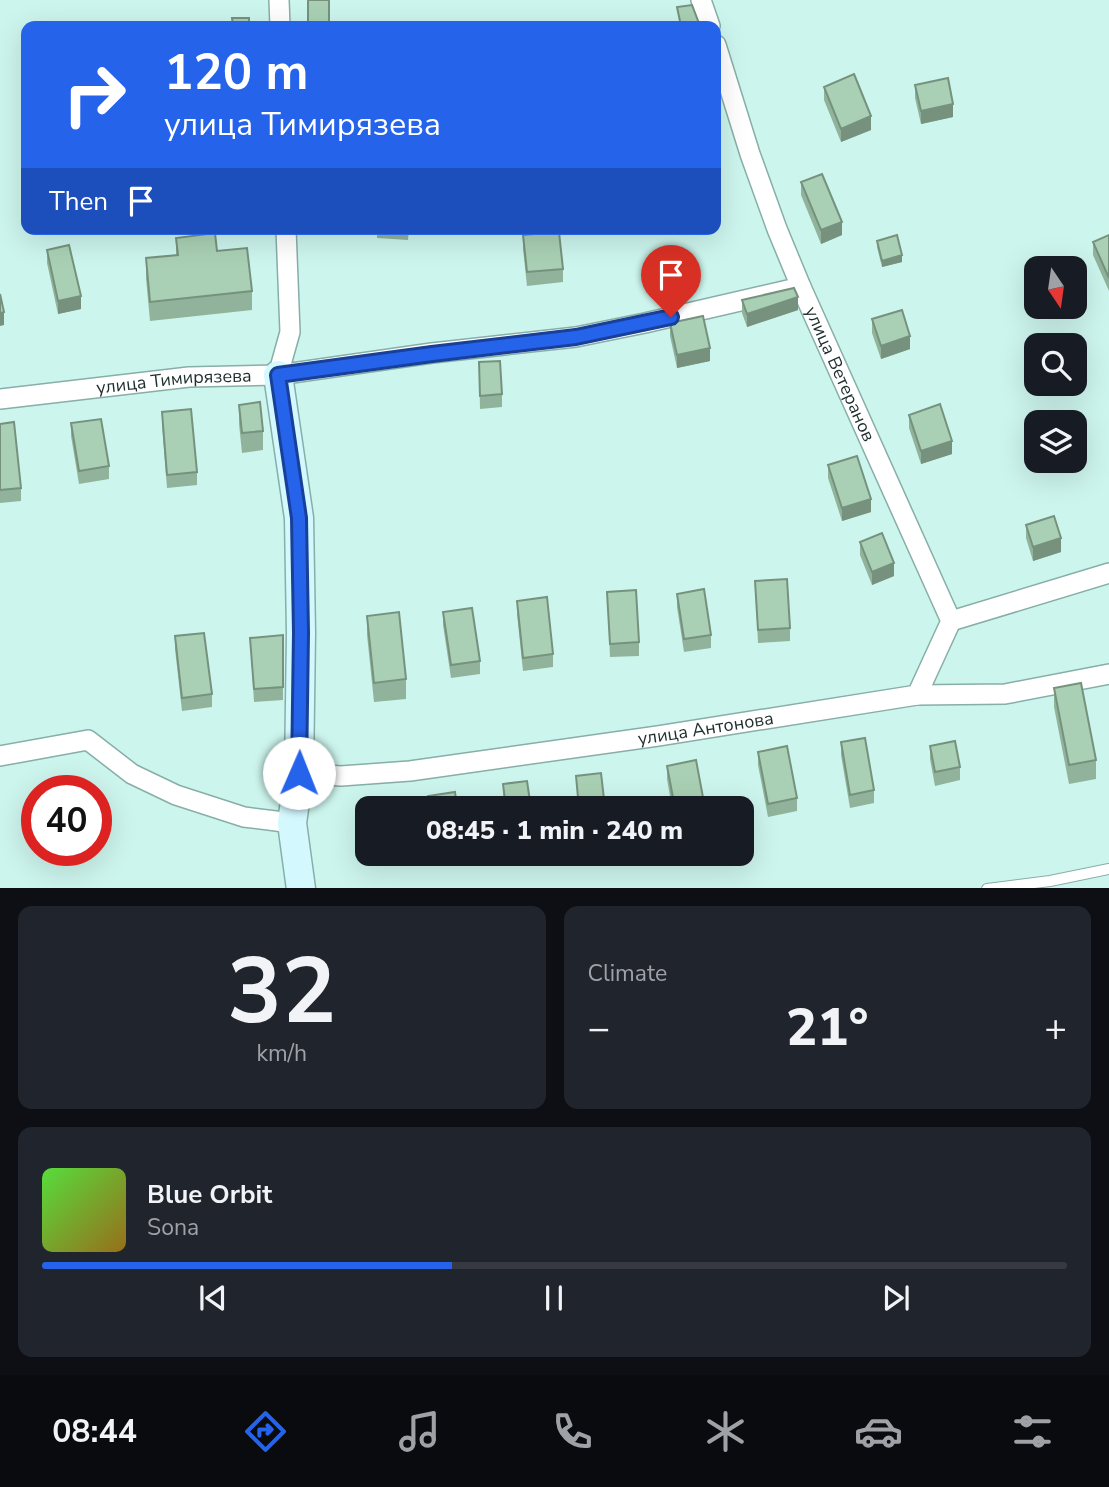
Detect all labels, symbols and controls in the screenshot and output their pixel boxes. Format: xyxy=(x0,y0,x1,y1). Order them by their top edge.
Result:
text: 120 m xyxy=(164,39,308,106)
icon: right xyxy=(49,49,140,140)
text: улица Тимирязева xyxy=(164,103,441,146)
icon: arrive xyxy=(122,182,160,220)
text: Then xyxy=(49,184,108,219)
pin xyxy=(641,245,701,317)
icon: arrive xyxy=(652,256,690,294)
north arrow xyxy=(1024,256,1087,318)
map controls xyxy=(1024,256,1087,473)
street label: улица Ветеранов xyxy=(799,303,881,445)
button: search xyxy=(1024,333,1087,396)
street label: улица Тимирязева xyxy=(95,364,252,400)
button: layers xyxy=(1024,410,1087,473)
street label: улица Антонова xyxy=(636,706,775,751)
position arrow xyxy=(262,736,336,810)
speed limit sign: 40 xyxy=(21,775,112,866)
text: 08:45 · 1 min · 240 m xyxy=(426,813,683,848)
text: 32 xyxy=(227,930,336,1054)
text: Climate xyxy=(588,958,667,989)
text: 21° xyxy=(786,992,868,1063)
text: − xyxy=(588,1003,610,1054)
text: + xyxy=(1044,1003,1067,1054)
text: km/h xyxy=(256,1038,307,1069)
text: Blue Orbit xyxy=(147,1177,272,1212)
text: Sona xyxy=(147,1212,199,1243)
icon: previous xyxy=(194,1279,232,1317)
icon: pause xyxy=(535,1279,573,1317)
icon: next xyxy=(877,1279,915,1317)
icon: directions xyxy=(241,1407,290,1456)
icon: music xyxy=(395,1407,444,1456)
icon: phone xyxy=(548,1407,597,1456)
icon: climate xyxy=(701,1407,750,1456)
icon: car xyxy=(854,1407,903,1456)
icon: filters xyxy=(1008,1407,1057,1456)
text: 08:44 xyxy=(52,1410,137,1453)

